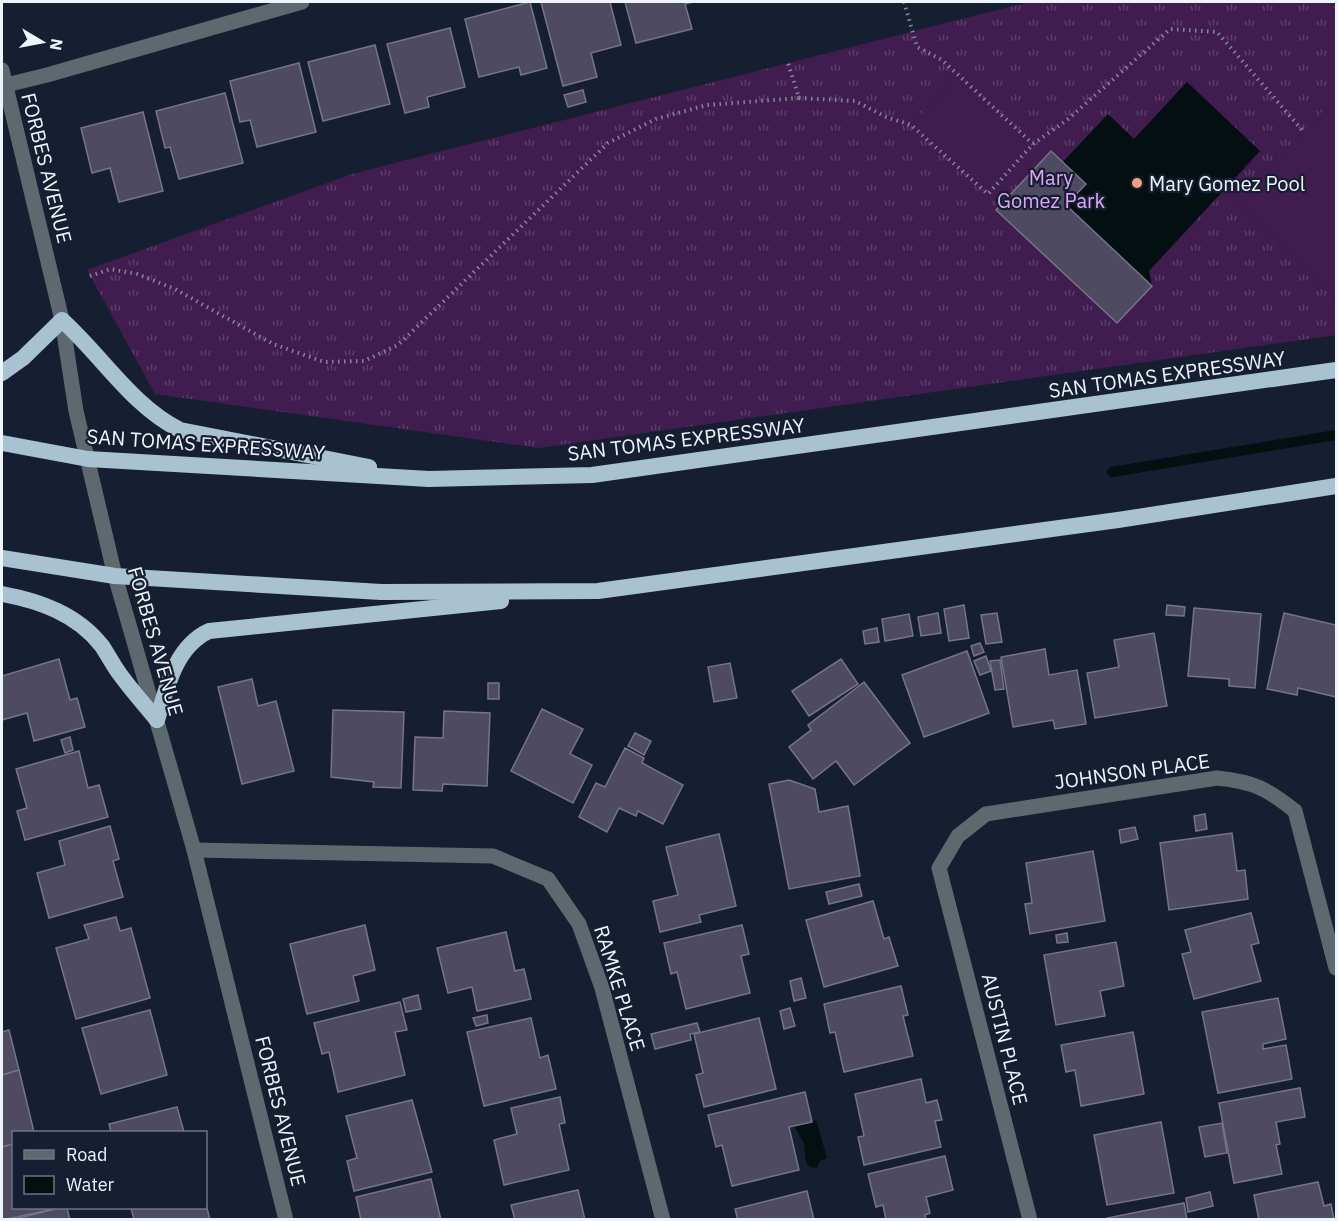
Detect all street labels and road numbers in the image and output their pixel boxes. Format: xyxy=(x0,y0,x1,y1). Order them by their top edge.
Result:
street label: FORBES AVENUE xyxy=(15,90,79,246)
street label: SAN TOMAS EXPRESSWAY xyxy=(1047,344,1287,404)
street label: SAN TOMAS EXPRESSWAY xyxy=(566,411,806,467)
street label: SAN TOMAS EXPRESSWAY xyxy=(86,422,326,466)
street label: FORBES AVENUE xyxy=(122,563,190,719)
street label: JOHNSON PLACE xyxy=(1053,747,1211,795)
street label: RAMKE PLACE xyxy=(588,922,652,1054)
street label: AUSTIN PLACE xyxy=(976,970,1034,1108)
street label: FORBES AVENUE xyxy=(249,1033,313,1189)

